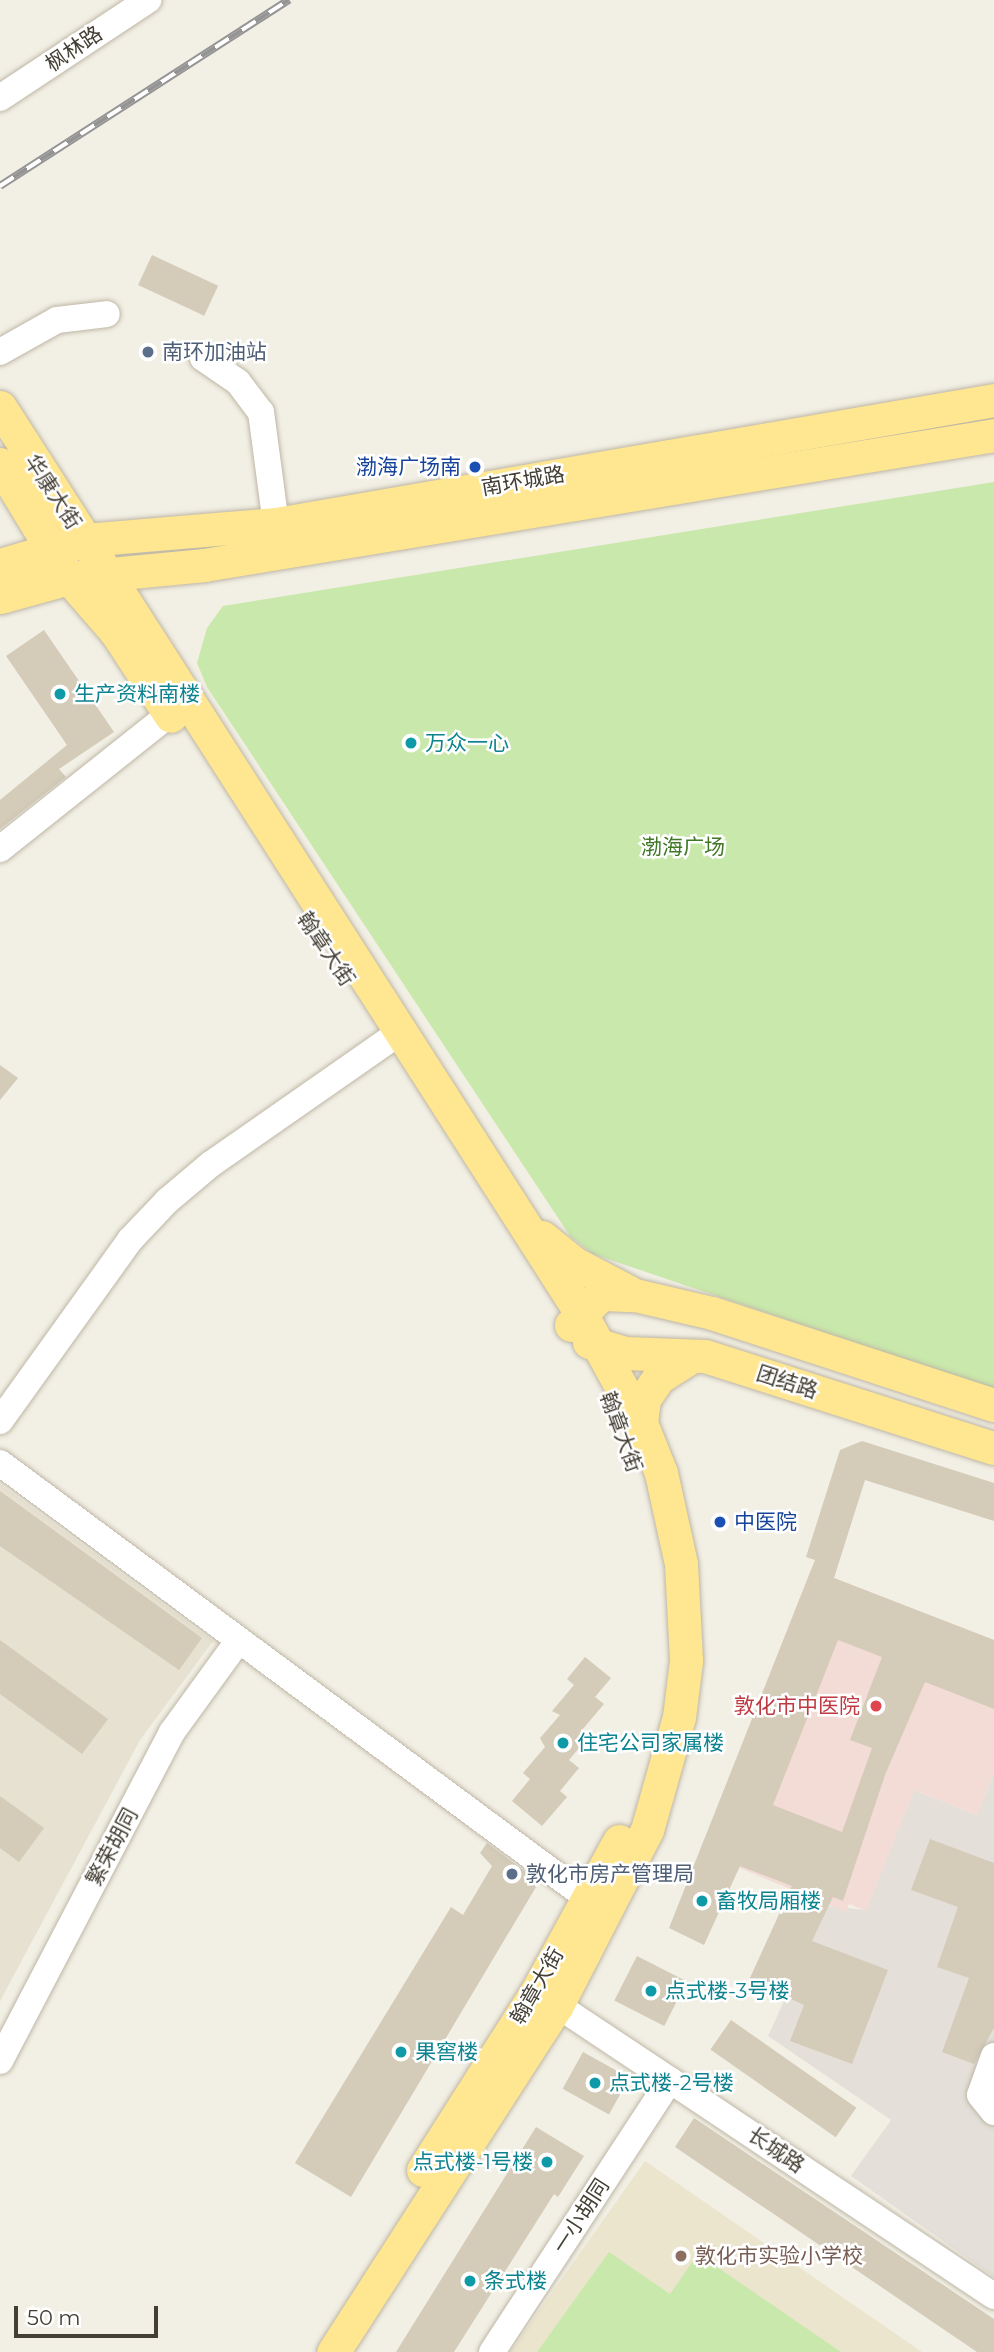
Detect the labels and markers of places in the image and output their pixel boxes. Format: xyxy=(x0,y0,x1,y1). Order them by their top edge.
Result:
place label: 南环加油站 xyxy=(162,339,267,365)
marker: 南环加油站 xyxy=(140,344,156,360)
place label: 渤海广场南 xyxy=(356,454,461,480)
marker: 渤海广场南 xyxy=(467,459,483,475)
place label: 生产资料南楼 xyxy=(74,681,200,707)
marker: 生产资料南楼 xyxy=(52,686,68,702)
place label: 万众一心 xyxy=(425,730,509,756)
marker: 万众一心 xyxy=(403,735,419,751)
place label: 中医院 xyxy=(734,1509,797,1535)
marker: 中医院 xyxy=(712,1514,728,1530)
place label: 敦化市中医院 xyxy=(734,1693,860,1719)
marker: 敦化市中医院 xyxy=(866,1696,886,1716)
place label: 住宅公司家属楼 xyxy=(577,1730,724,1756)
marker: 住宅公司家属楼 xyxy=(555,1735,571,1751)
place label: 敦化市房产管理局 xyxy=(526,1861,694,1887)
marker: 敦化市房产管理局 xyxy=(504,1866,520,1882)
place label: 畜牧局厢楼 xyxy=(716,1888,821,1914)
marker: 畜牧局厢楼 xyxy=(694,1893,710,1909)
place label: 点式楼-3号楼 xyxy=(665,1978,789,2004)
marker: 点式楼-3号楼 xyxy=(643,1983,659,1999)
place label: 果窖楼 xyxy=(415,2039,478,2065)
marker: 果窖楼 xyxy=(393,2044,409,2060)
place label: 点式楼-2号楼 xyxy=(609,2070,734,2096)
marker: 点式楼-2号楼 xyxy=(587,2075,603,2091)
place label: 点式楼-1号楼 xyxy=(413,2149,533,2175)
marker: 点式楼-1号楼 xyxy=(539,2154,555,2170)
place label: 敦化市实验小学校 xyxy=(695,2243,863,2269)
marker: 敦化市实验小学校 xyxy=(673,2248,689,2264)
place label: 条式楼 xyxy=(484,2268,547,2294)
marker: 条式楼 xyxy=(462,2273,478,2289)

